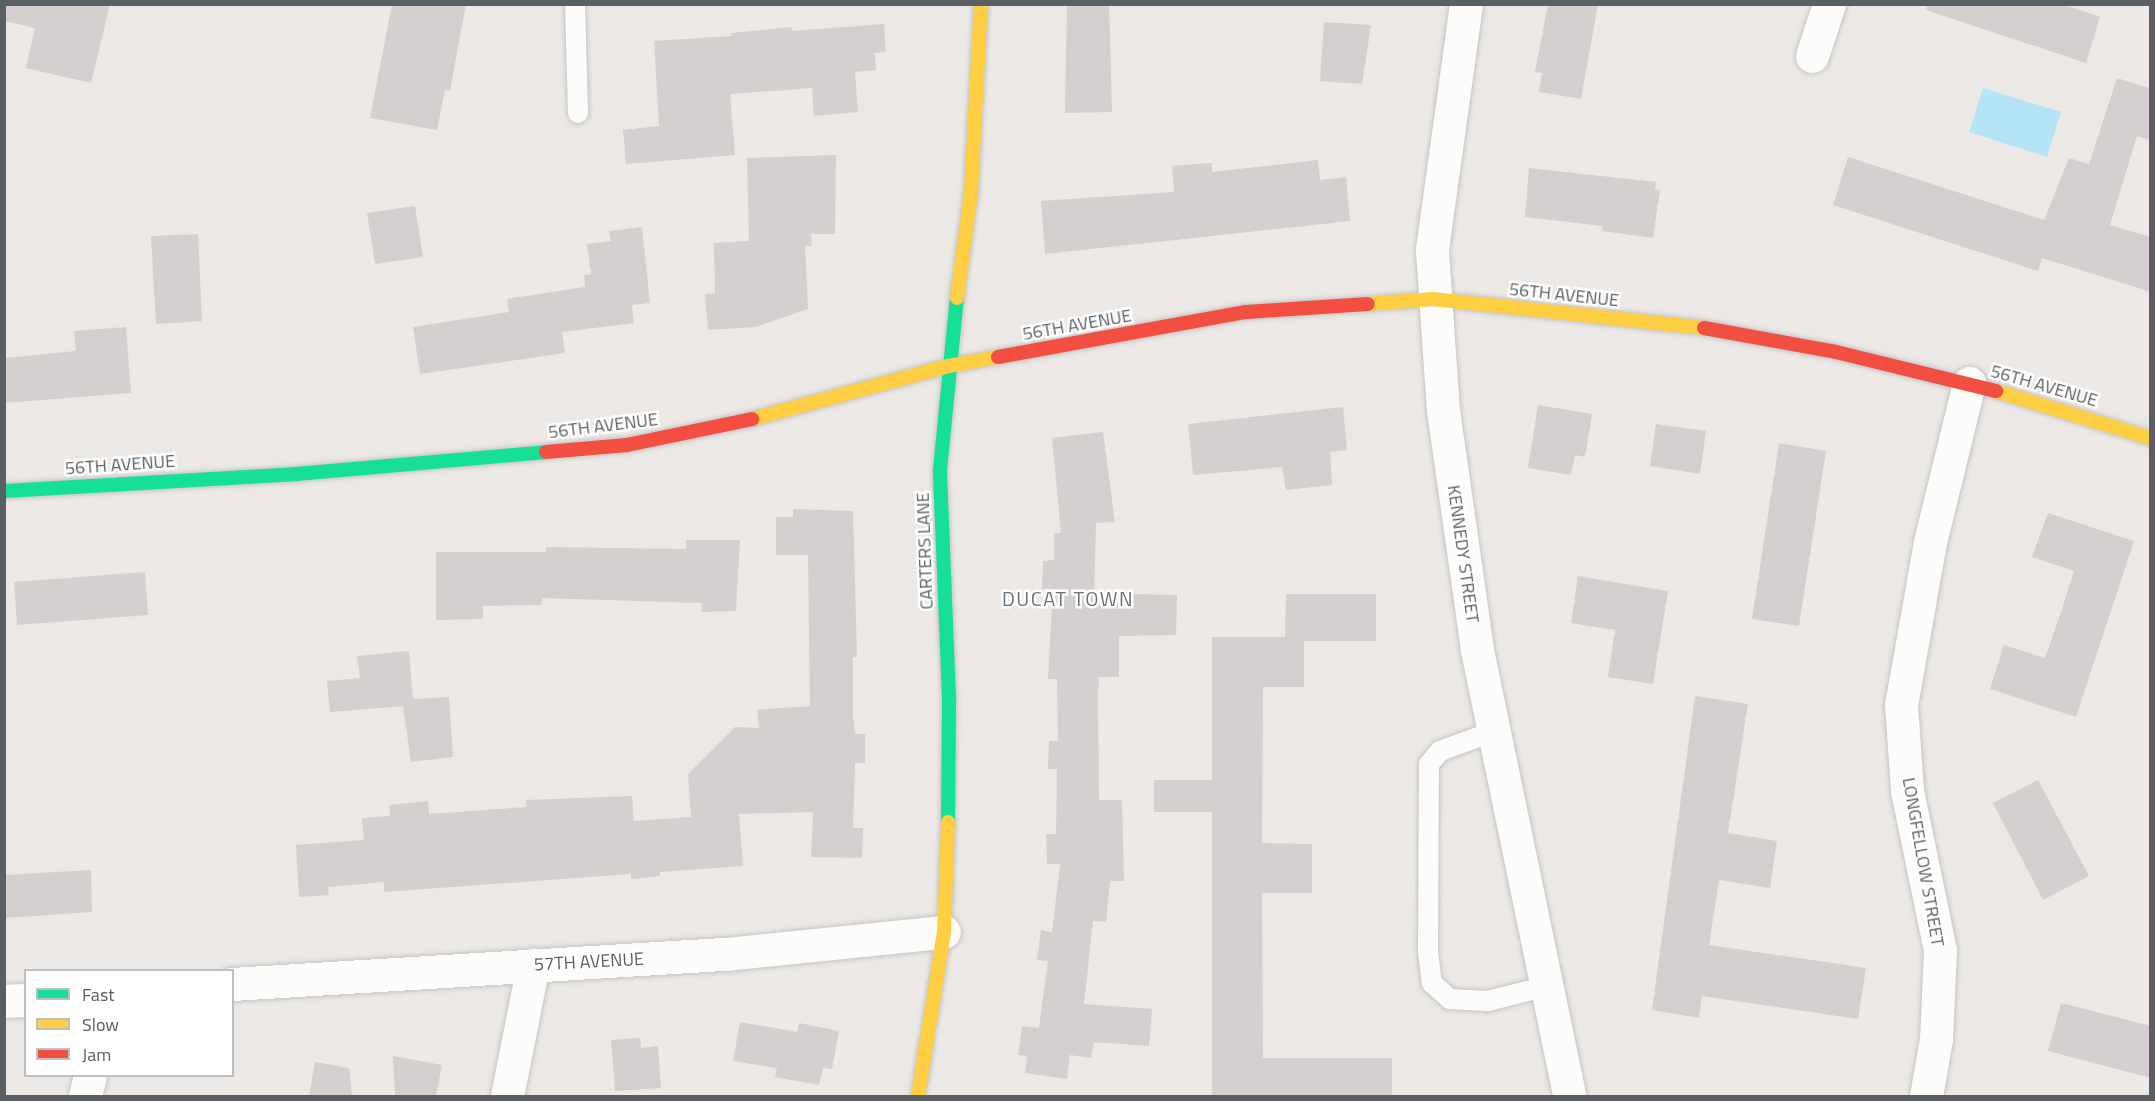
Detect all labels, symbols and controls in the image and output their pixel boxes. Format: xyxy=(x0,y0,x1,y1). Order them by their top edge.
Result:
street label: 56TH AVENUE xyxy=(1508,279,1620,311)
street label: 56TH AVENUE xyxy=(1021,305,1133,345)
street label: 56TH AVENUE xyxy=(1988,360,2100,412)
street label: 56TH AVENUE xyxy=(547,409,659,443)
street label: 56TH AVENUE xyxy=(64,450,176,480)
street label: KENNEDY STREET xyxy=(1443,484,1483,624)
street label: CARTERS LANE xyxy=(912,492,938,610)
district label: DUCAT TOWN xyxy=(1002,586,1134,610)
street label: LONGFELLOW STREET xyxy=(1898,776,1948,948)
street label: 57TH AVENUE xyxy=(533,948,645,976)
legend xyxy=(24,969,234,1077)
text: Fast xyxy=(82,981,115,1008)
text: Slow xyxy=(82,1011,119,1038)
text: Jam xyxy=(82,1041,111,1068)

